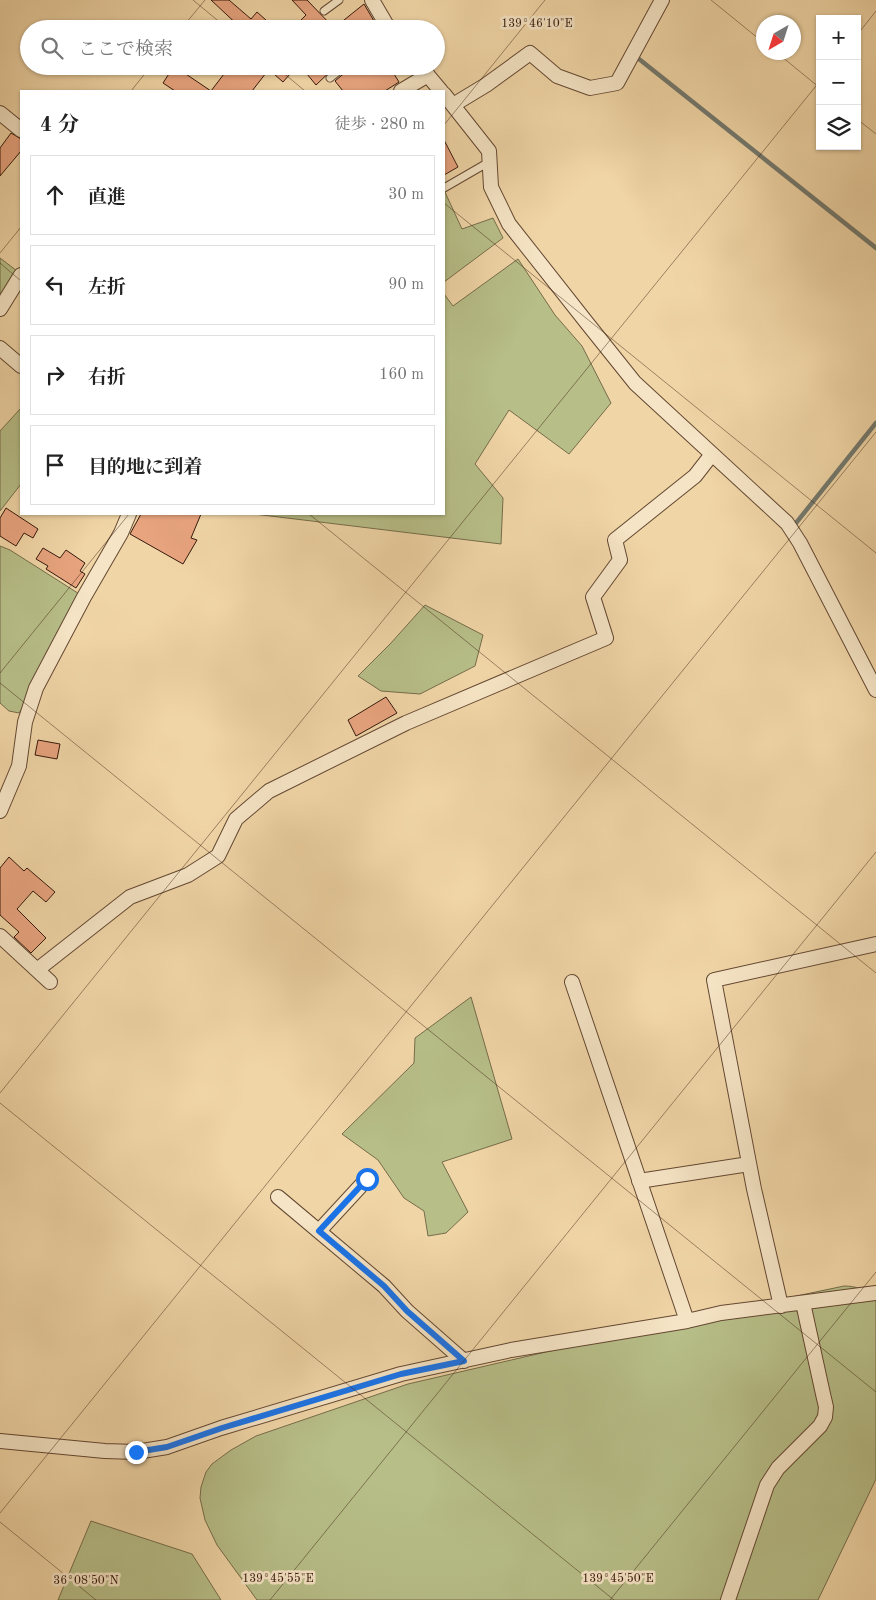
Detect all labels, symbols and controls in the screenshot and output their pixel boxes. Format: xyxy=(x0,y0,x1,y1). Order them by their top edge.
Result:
north arrow xyxy=(756,15,801,60)
map controls xyxy=(816,15,861,150)
button: + xyxy=(816,15,861,60)
text: 139°46'10"E xyxy=(501,18,573,30)
search box xyxy=(20,20,445,75)
icon: search xyxy=(38,34,66,62)
text: ここで検索 xyxy=(78,41,173,60)
button: − xyxy=(816,60,861,105)
button: layers xyxy=(816,105,861,150)
text: 4 分 xyxy=(40,115,79,136)
text: 徒歩 · 280 m xyxy=(335,117,425,133)
icon: ahead xyxy=(41,181,69,209)
text: 30 m xyxy=(388,187,424,203)
text: 直進 xyxy=(88,189,126,208)
icon: left xyxy=(41,271,69,299)
text: 90 m xyxy=(388,277,424,293)
text: 左折 xyxy=(88,279,126,298)
icon: right xyxy=(41,361,69,389)
text: 160 m xyxy=(379,367,424,383)
text: 右折 xyxy=(88,369,126,388)
icon: arrive xyxy=(41,451,69,479)
text: 目的地に到着 xyxy=(88,459,202,478)
route start xyxy=(356,1168,379,1191)
route end xyxy=(125,1441,148,1464)
text: 139°45'55"E xyxy=(242,1572,314,1585)
text: 139°45'50"E xyxy=(582,1572,654,1585)
text: 36°08'50"N xyxy=(53,1574,119,1587)

